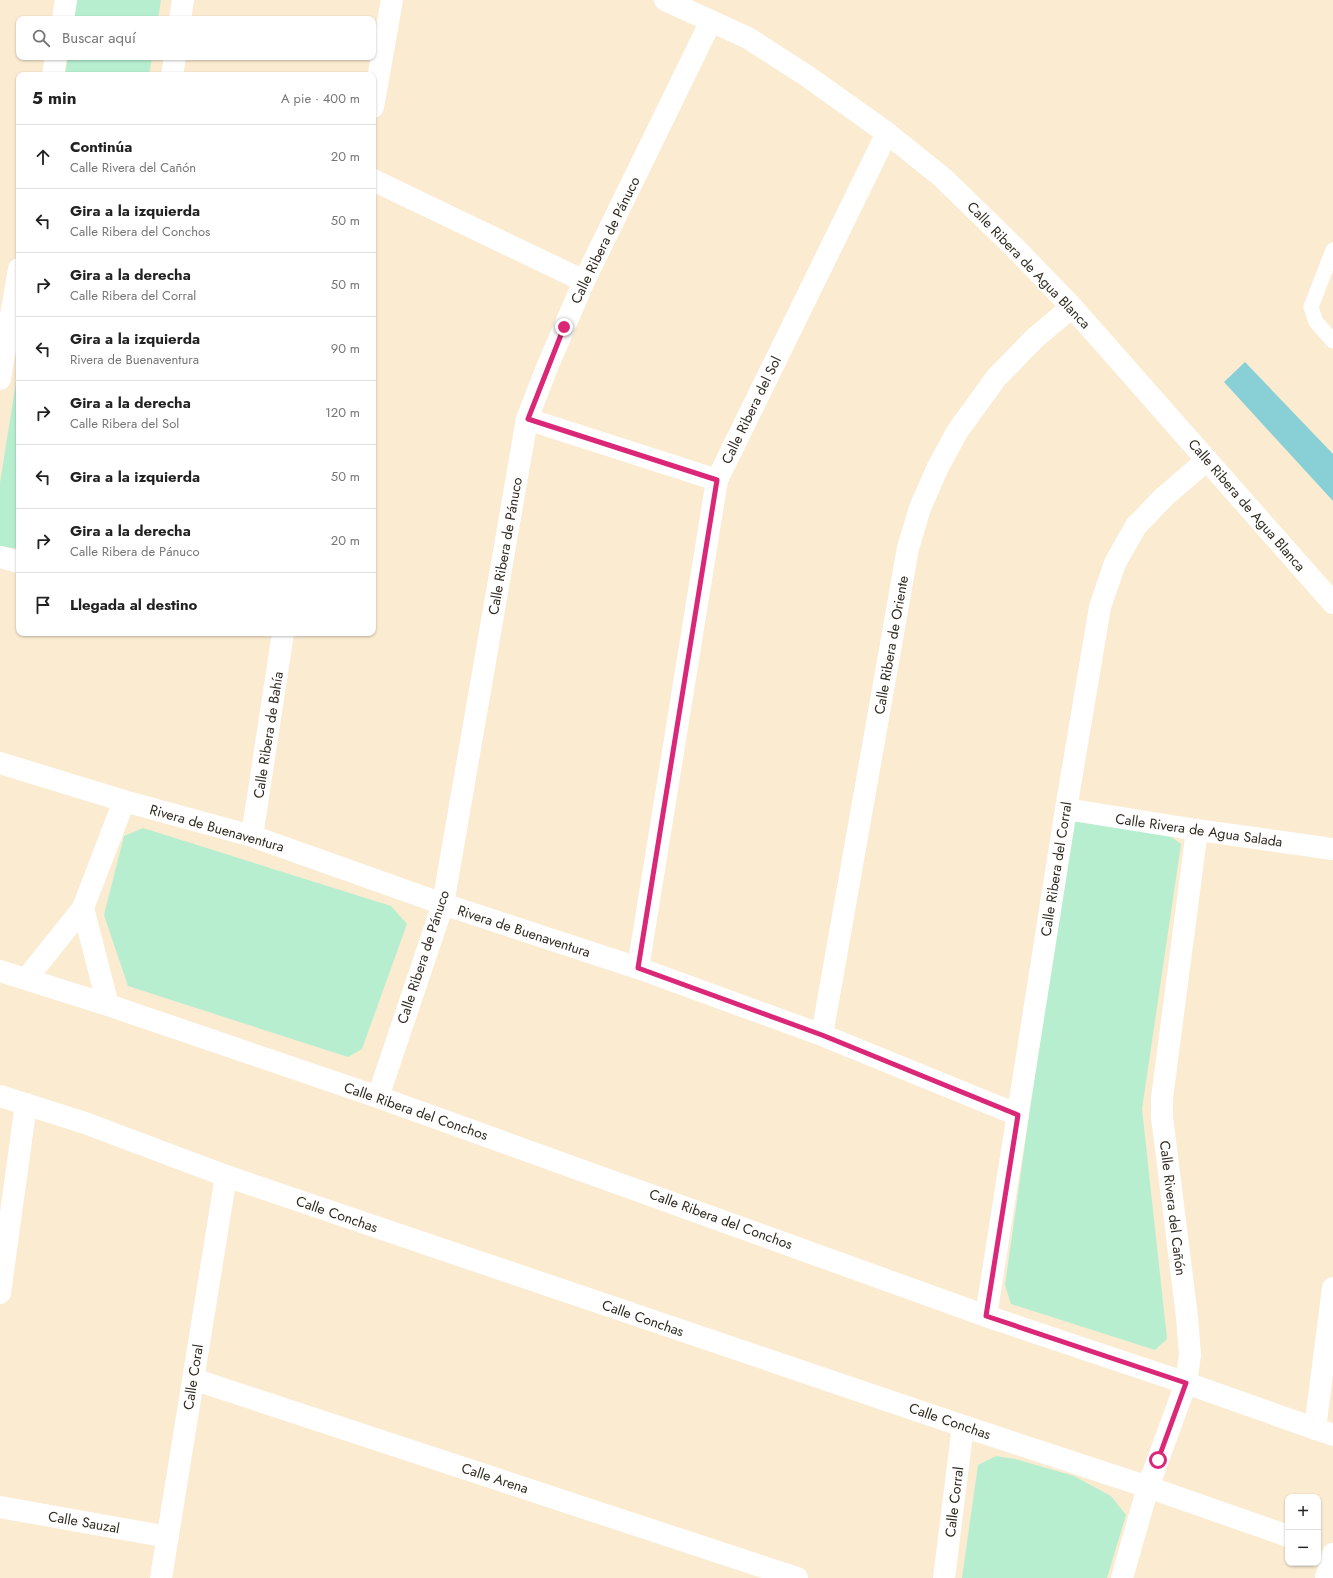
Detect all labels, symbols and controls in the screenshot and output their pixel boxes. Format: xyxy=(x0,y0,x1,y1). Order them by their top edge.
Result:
search box xyxy=(16,16,376,60)
icon: search xyxy=(30,27,52,49)
text: Buscar aquí xyxy=(62,27,136,49)
text: 5 min xyxy=(32,86,76,110)
text: A pie · 400 m xyxy=(281,89,360,108)
text: Continúa xyxy=(70,136,132,158)
icon: ahead xyxy=(32,146,54,168)
text: 20 m xyxy=(331,147,360,166)
text: Calle Rivera del Cañón xyxy=(70,158,196,177)
street label: Calle Ribera de Pánuco xyxy=(565,173,645,307)
street label: Calle Ribera de Agua Blanca xyxy=(963,197,1095,333)
text: Gira a la izquierda xyxy=(70,200,200,222)
icon: left xyxy=(32,210,54,232)
text: 50 m xyxy=(331,211,360,230)
text: Calle Ribera del Conchos xyxy=(70,222,210,241)
text: Gira a la derecha xyxy=(70,264,191,286)
icon: right xyxy=(32,274,54,296)
text: 50 m xyxy=(331,275,360,294)
text: Calle Ribera del Corral xyxy=(70,286,196,305)
route end xyxy=(555,318,573,336)
text: Gira a la izquierda xyxy=(70,328,200,350)
icon: left xyxy=(32,338,54,360)
text: 90 m xyxy=(331,339,360,358)
text: Rivera de Buenaventura xyxy=(70,350,199,369)
street label: Calle Ribera del Sol xyxy=(716,353,786,467)
text: Gira a la derecha xyxy=(70,392,191,414)
icon: right xyxy=(32,402,54,424)
text: 120 m xyxy=(325,403,360,422)
text: Calle Ribera del Sol xyxy=(70,414,179,433)
street label: Calle Ribera de Agua Blanca xyxy=(1184,434,1310,576)
icon: left xyxy=(32,466,54,488)
text: Gira a la izquierda xyxy=(70,466,200,488)
text: 50 m xyxy=(331,467,360,486)
street label: Calle Ribera de Pánuco xyxy=(483,475,527,616)
text: Gira a la derecha xyxy=(70,520,191,542)
icon: right xyxy=(32,530,54,552)
text: 20 m xyxy=(331,531,360,550)
text: Calle Ribera de Pánuco xyxy=(70,542,200,561)
street label: Calle Ribera de Oriente xyxy=(869,574,913,716)
icon: arrive xyxy=(32,594,54,616)
text: Llegada al destino xyxy=(70,594,197,616)
street label: Calle Ribera de Bahía xyxy=(248,670,288,800)
street label: Rivera de Buenaventura xyxy=(147,799,287,857)
street label: Calle Ribera del Corral xyxy=(1035,800,1077,938)
street label: Calle Rivera de Agua Salada xyxy=(1114,808,1284,852)
street label: Calle Ribera de Pánuco xyxy=(392,887,454,1026)
street label: Rivera de Buenaventura xyxy=(455,900,593,962)
street label: Calle Ribera del Conchos xyxy=(341,1077,491,1145)
street label: Calle Rivera del Cañón xyxy=(1155,1139,1191,1277)
street label: Calle Ribera del Conchos xyxy=(647,1184,796,1254)
street label: Calle Conchas xyxy=(293,1191,381,1237)
street label: Calle Conchas xyxy=(599,1295,687,1341)
street label: Calle Coral xyxy=(178,1343,208,1411)
street label: Calle Conchas xyxy=(906,1398,994,1444)
route start xyxy=(1149,1451,1167,1469)
street label: Calle Arena xyxy=(459,1458,531,1498)
street label: Calle Corral xyxy=(940,1466,968,1538)
map controls xyxy=(1285,1494,1321,1566)
button: + xyxy=(1285,1494,1321,1530)
street label: Calle Sauzal xyxy=(47,1506,121,1538)
button: − xyxy=(1285,1530,1321,1566)

